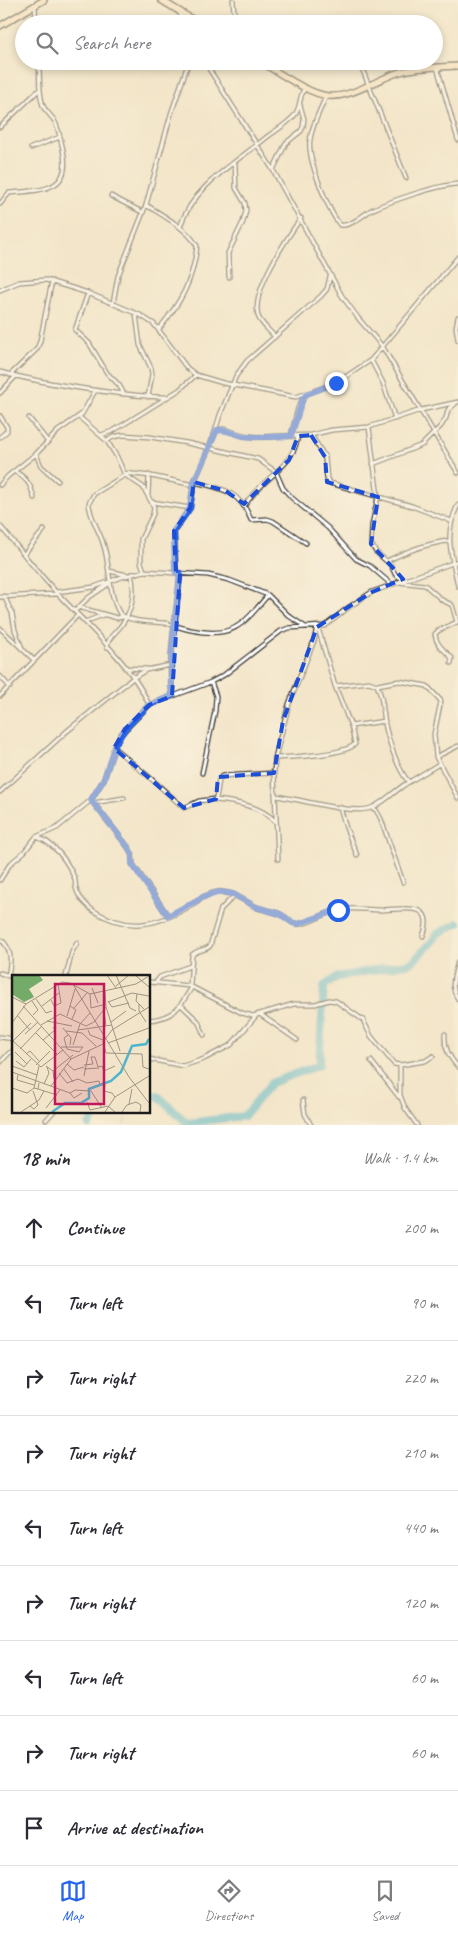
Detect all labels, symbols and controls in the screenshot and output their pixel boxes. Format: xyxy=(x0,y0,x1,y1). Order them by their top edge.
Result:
search box xyxy=(15,15,443,70)
icon: search xyxy=(33,29,61,57)
text: Search here xyxy=(73,31,150,55)
route end xyxy=(325,372,348,395)
route start xyxy=(327,899,350,922)
inset map xyxy=(12,975,150,1112)
text: 18 min xyxy=(20,1145,70,1171)
text: Walk · 1.4 km xyxy=(363,1148,438,1168)
icon: ahead xyxy=(20,1214,48,1242)
text: Continue xyxy=(67,1216,124,1240)
text: 200 m xyxy=(404,1218,438,1238)
icon: left xyxy=(20,1289,48,1317)
text: Turn left xyxy=(67,1291,122,1315)
text: 90 m xyxy=(411,1293,438,1313)
icon: right xyxy=(20,1364,48,1392)
text: Turn right xyxy=(67,1366,134,1390)
text: 220 m xyxy=(404,1368,438,1388)
icon: right xyxy=(20,1439,48,1467)
text: Turn right xyxy=(67,1441,134,1465)
text: 210 m xyxy=(404,1443,438,1463)
icon: left xyxy=(20,1514,48,1542)
text: Turn left xyxy=(67,1516,122,1540)
text: 440 m xyxy=(404,1518,438,1538)
icon: right xyxy=(20,1589,48,1617)
text: Turn right xyxy=(67,1591,134,1615)
text: 120 m xyxy=(404,1593,438,1613)
icon: left xyxy=(20,1664,48,1692)
text: Turn left xyxy=(67,1666,122,1690)
text: 60 m xyxy=(411,1668,438,1688)
icon: right xyxy=(20,1739,48,1767)
text: Turn right xyxy=(67,1741,134,1765)
text: 60 m xyxy=(411,1743,438,1763)
icon: arrive xyxy=(20,1814,48,1842)
text: Arrive at destination xyxy=(67,1816,203,1840)
tab: Map xyxy=(59,1877,87,1924)
tab: Directions xyxy=(205,1877,253,1924)
tab: Saved xyxy=(371,1877,399,1924)

